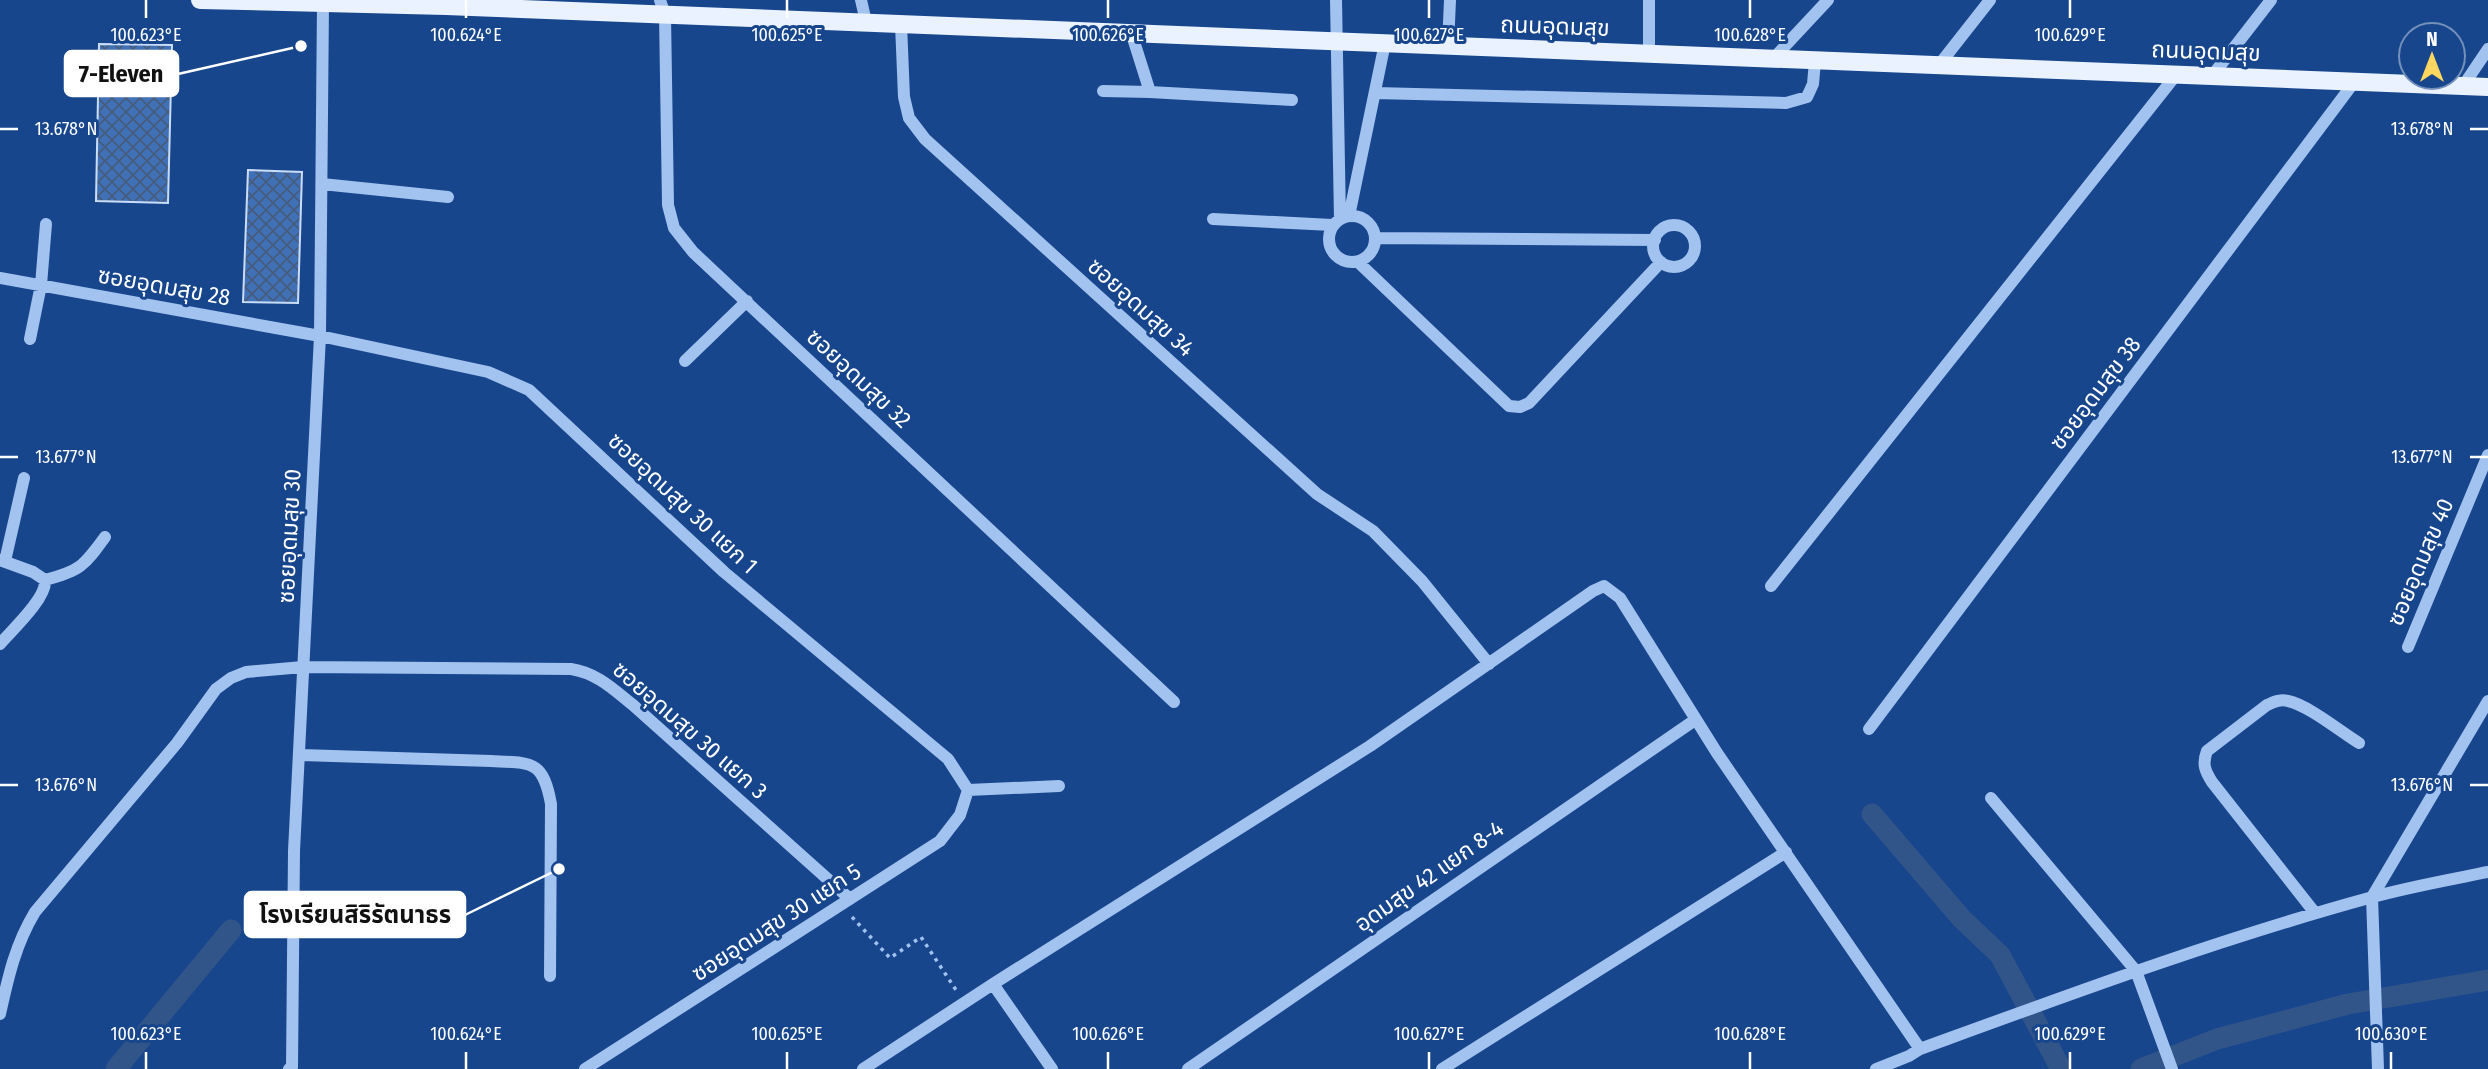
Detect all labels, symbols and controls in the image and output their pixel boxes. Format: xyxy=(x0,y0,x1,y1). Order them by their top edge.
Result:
street label: ถนนอุดมสุข xyxy=(1500,10,1610,42)
north arrow xyxy=(2397,21,2467,91)
text: 100.623°E xyxy=(110,24,182,46)
text: 100.624°E xyxy=(430,24,502,46)
text: 100.625°E xyxy=(751,24,823,46)
text: 100.626°E xyxy=(1072,24,1144,46)
text: 100.627°E xyxy=(1394,24,1464,46)
text: 100.628°E xyxy=(1714,24,1786,46)
text: 100.629°E xyxy=(2034,24,2106,46)
text: N xyxy=(2426,28,2438,51)
street label: ถนนอุดมสุข xyxy=(2151,35,2261,67)
callout: 7-Eleven xyxy=(65,51,178,96)
text: 7-Eleven xyxy=(79,60,163,88)
text: 13.678°N xyxy=(35,118,97,140)
text: 13.678°N xyxy=(2391,118,2453,140)
street label: ซอยอุดมสุข 34 xyxy=(1082,252,1200,362)
street label: ซอยอุดมสุข 28 xyxy=(96,261,232,311)
street label: ซอยอุดมสุข 32 xyxy=(801,323,917,433)
street label: ซอยอุดมสุข 38 xyxy=(2043,331,2147,455)
street label: ซอยอุดมสุข 30 แยก 1 xyxy=(602,427,764,579)
text: 13.677°N xyxy=(35,446,97,468)
text: 13.677°N xyxy=(2391,446,2453,468)
street label: ซอยอุดมสุข 30 xyxy=(271,468,307,604)
street label: ซอยอุดมสุข 40 xyxy=(2381,494,2459,630)
street label: ซอยอุดมสุข 30 แยก 3 xyxy=(607,655,773,805)
text: 13.676°N xyxy=(35,774,97,796)
text: 13.676°N xyxy=(2391,774,2453,796)
street label: อุดมสุข 42 แยก 8-4 xyxy=(1349,814,1509,938)
street label: ซอยอุดมสุข 30 แยก 5 xyxy=(686,857,866,987)
callout: โรงเรียนสิริรัตนาธร xyxy=(245,892,465,937)
text: โรงเรียนสิริรัตนาธร xyxy=(259,901,451,929)
text: 100.623°E xyxy=(110,1023,182,1045)
text: 100.624°E xyxy=(430,1023,502,1045)
text: 100.625°E xyxy=(751,1023,823,1045)
text: 100.626°E xyxy=(1072,1023,1144,1045)
text: 100.627°E xyxy=(1394,1023,1464,1045)
text: 100.628°E xyxy=(1714,1023,1786,1045)
text: 100.629°E xyxy=(2034,1023,2106,1045)
text: 100.630°E xyxy=(2355,1023,2427,1045)

